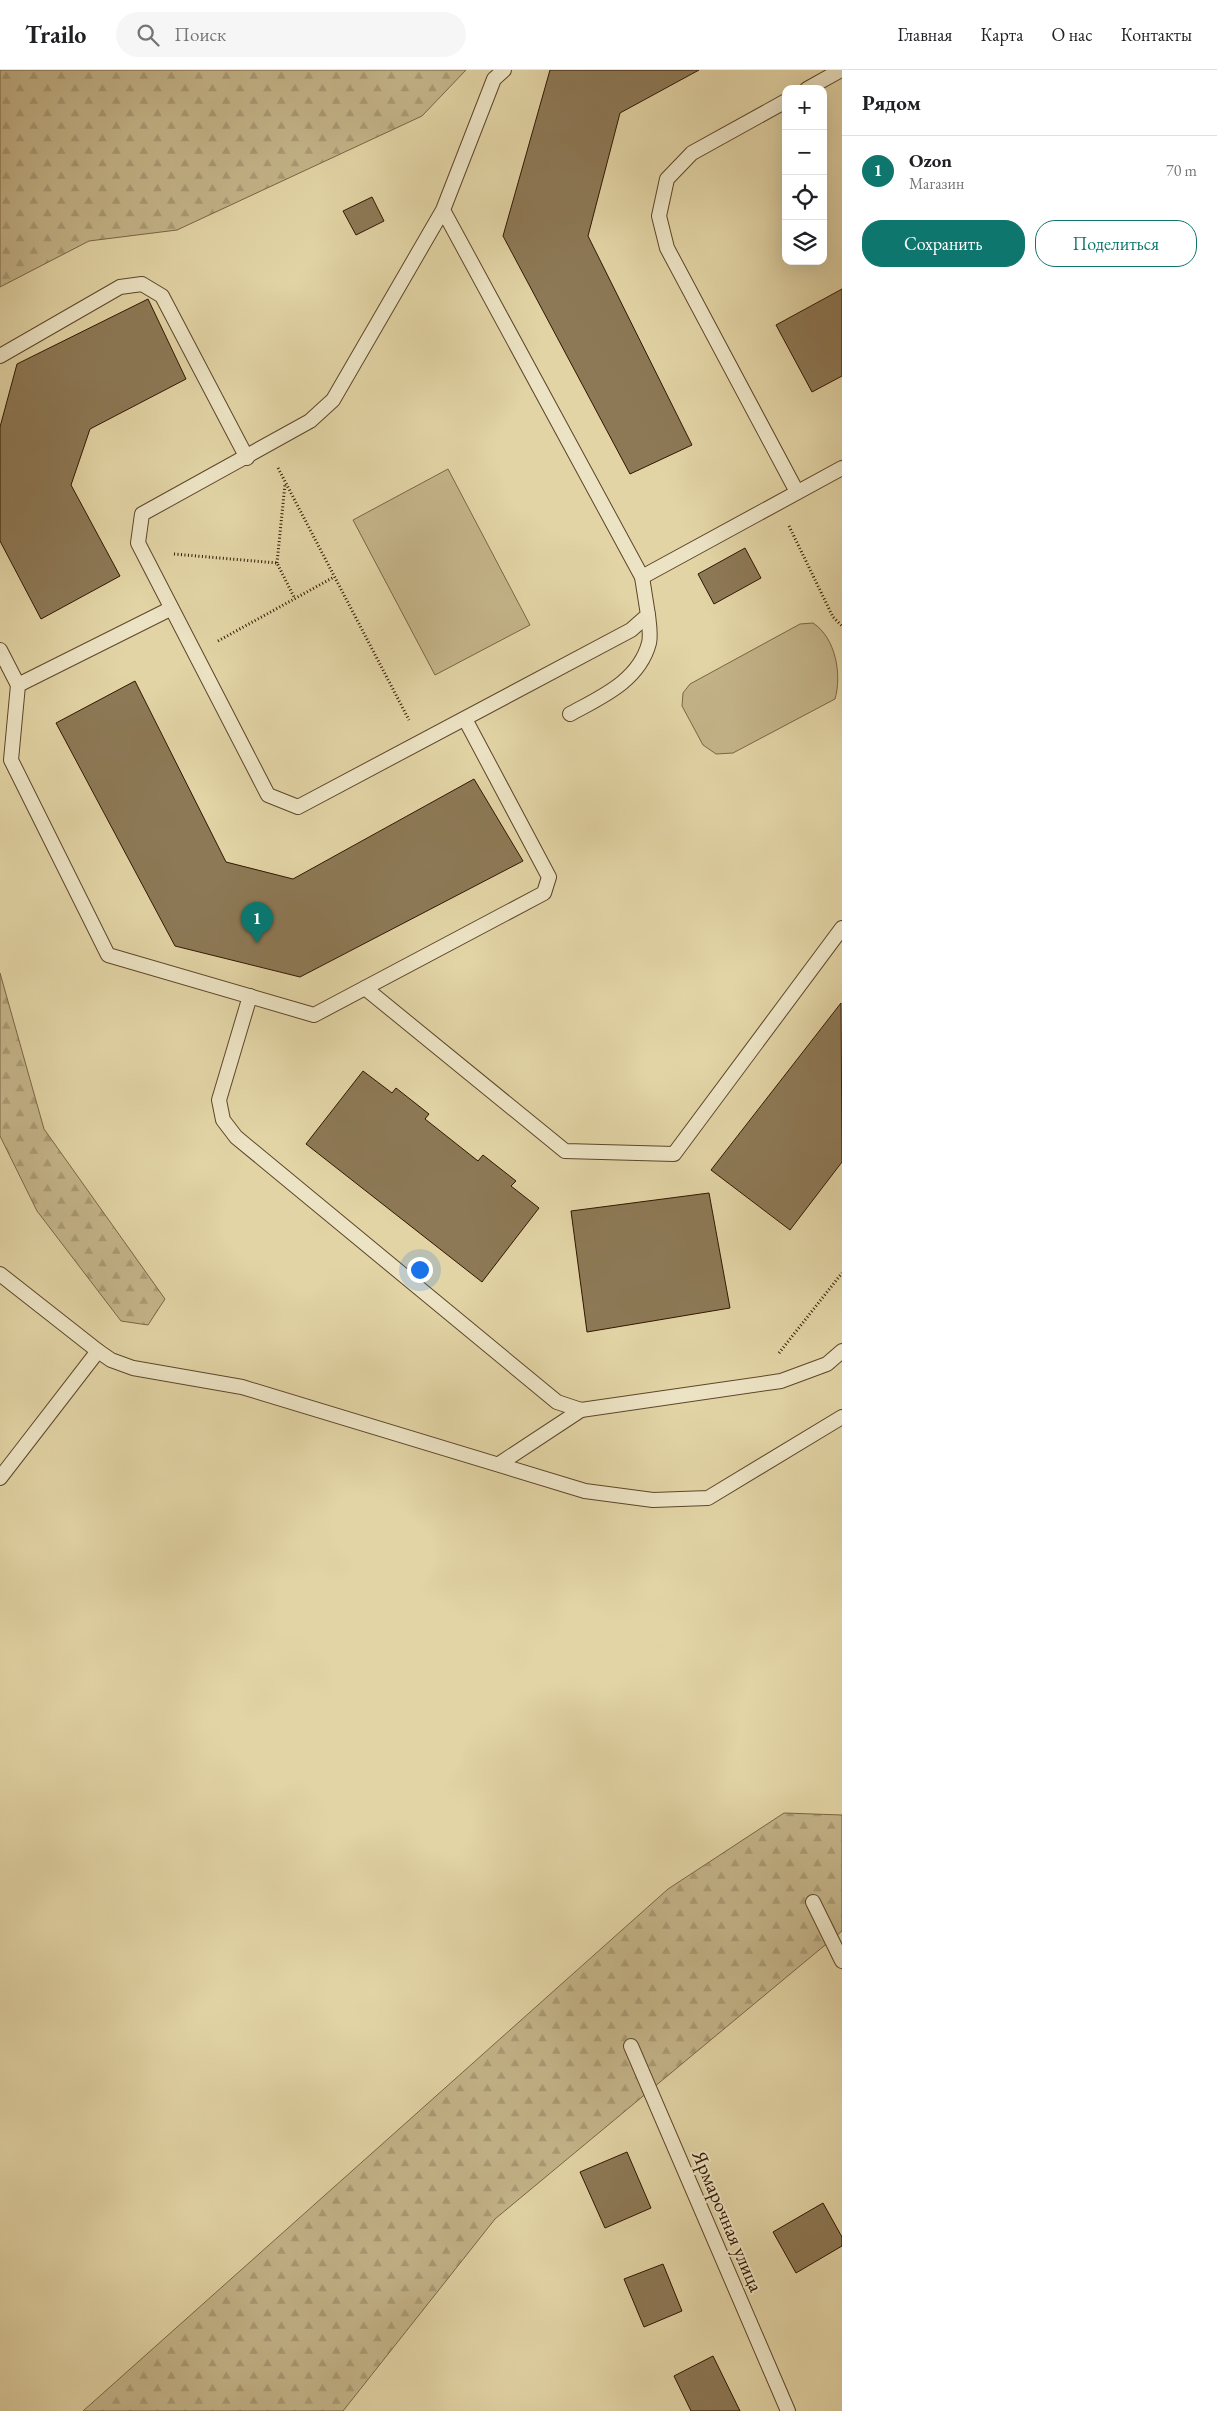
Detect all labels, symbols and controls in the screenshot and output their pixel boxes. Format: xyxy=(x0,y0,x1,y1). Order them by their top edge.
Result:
search box xyxy=(116,12,466,57)
text: Trailo xyxy=(25,19,86,50)
icon: search xyxy=(134,21,162,49)
text: Поиск xyxy=(174,22,226,47)
text: Главная xyxy=(898,23,952,46)
text: Карта xyxy=(980,23,1023,46)
text: О нас xyxy=(1051,23,1093,46)
text: Контакты xyxy=(1121,23,1192,46)
map controls xyxy=(782,85,827,265)
button: + xyxy=(782,85,827,130)
text: Рядом xyxy=(862,89,921,116)
button: − xyxy=(782,130,827,175)
text: Ozon xyxy=(909,148,952,173)
text: 1 xyxy=(874,160,882,181)
text: 70 m xyxy=(1166,160,1197,181)
text: Магазин xyxy=(909,173,964,194)
button: locate xyxy=(782,175,827,220)
button: layers xyxy=(782,220,827,265)
button: Сохранить xyxy=(862,220,1025,267)
button: Поделиться xyxy=(1035,220,1197,267)
pin: 1 xyxy=(241,902,273,943)
your location xyxy=(407,1257,433,1283)
street label: Ярмарочная улица xyxy=(686,2145,770,2296)

